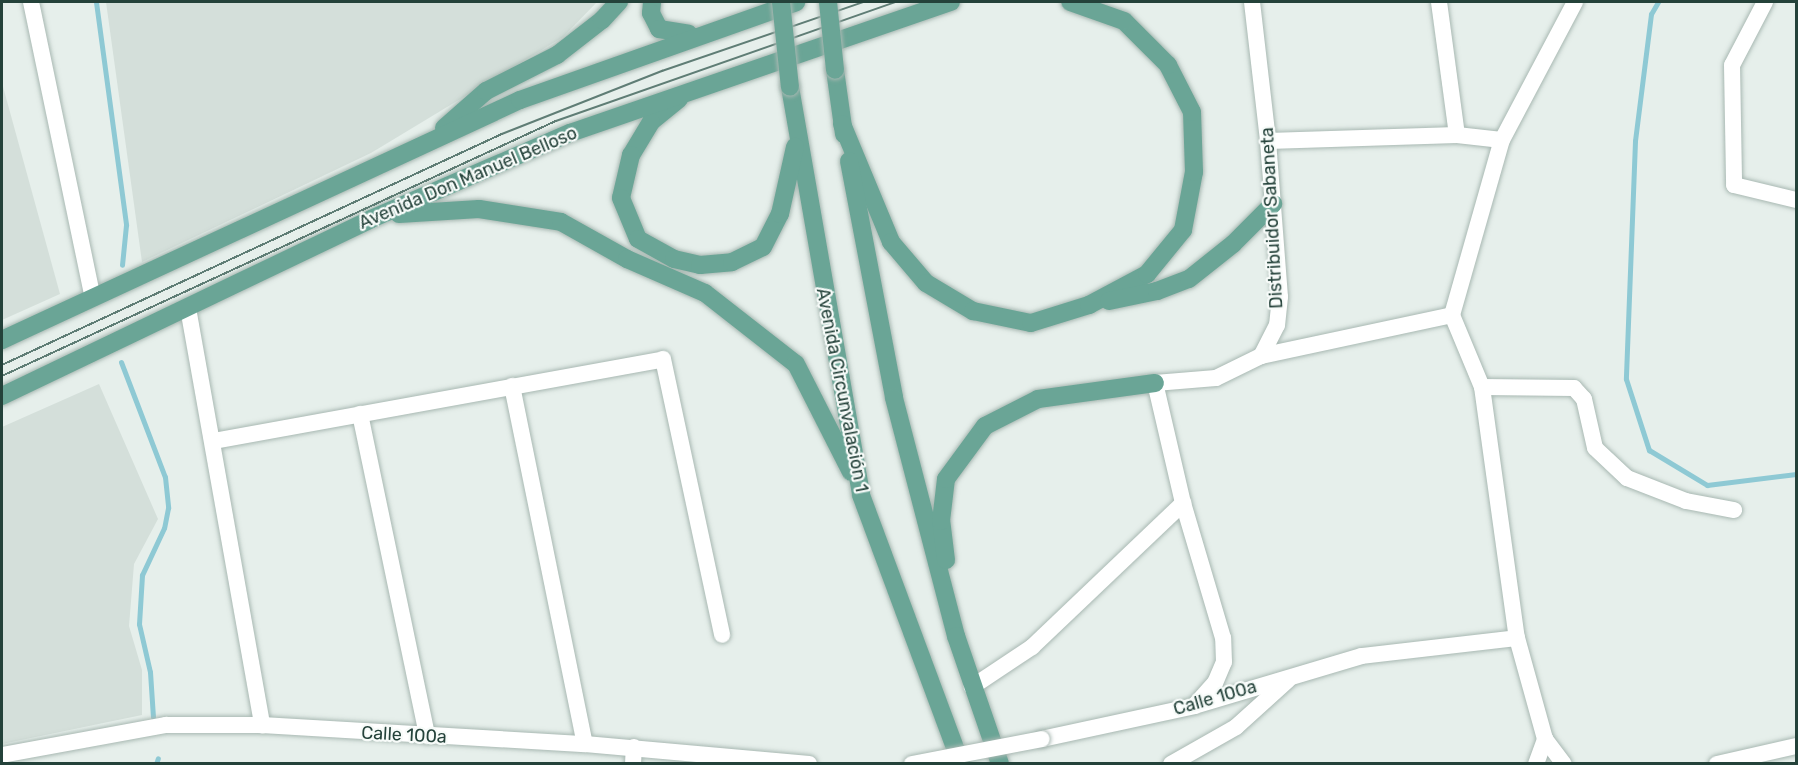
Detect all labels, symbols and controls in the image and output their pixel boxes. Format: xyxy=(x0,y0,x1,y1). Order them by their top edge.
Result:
street label: Avenida Don Manuel Belloso xyxy=(356,122,580,234)
street label: Distribuidor Sabaneta xyxy=(1256,127,1288,309)
street label: Avenida Circunvalación 1 xyxy=(812,286,872,494)
street label: Calle 100a xyxy=(1171,676,1259,720)
street label: Calle 100a xyxy=(361,722,447,748)

